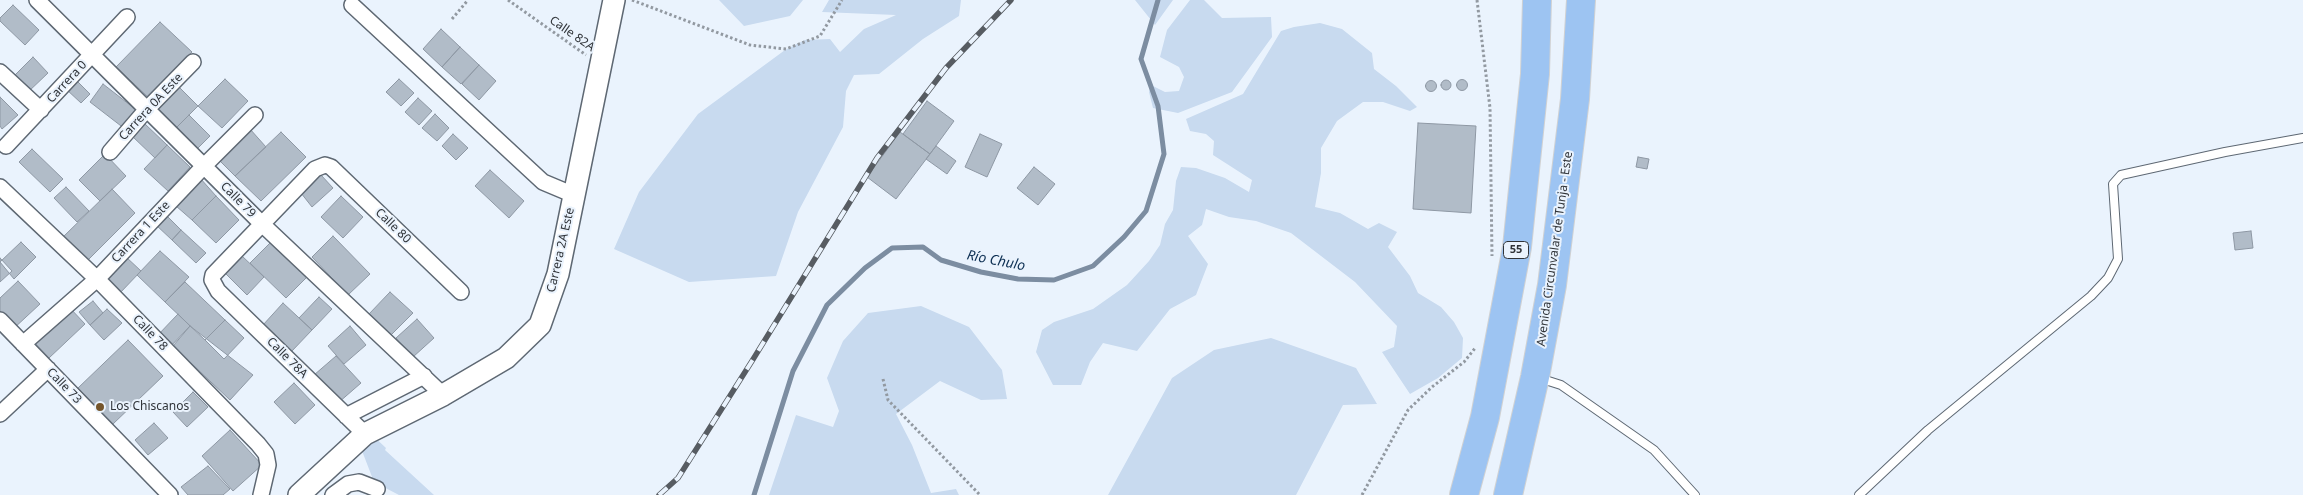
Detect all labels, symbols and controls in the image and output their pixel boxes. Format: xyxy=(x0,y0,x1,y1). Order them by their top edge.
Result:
street label: Calle 82A xyxy=(547,13,597,55)
street label: Carrera 0 xyxy=(44,58,90,106)
street label: Carrera 0A Este xyxy=(116,70,186,144)
street label: Avenida Circunvalar de Tunja - Este xyxy=(1534,151,1576,347)
street label: Calle 79 xyxy=(217,179,259,221)
street label: Carrera 1 Este xyxy=(109,198,173,266)
street label: Calle 80 xyxy=(372,205,414,247)
street label: Carrera 2A Este xyxy=(544,206,578,294)
road number: 55 xyxy=(1504,242,1528,258)
water label: Río Chulo xyxy=(965,247,1027,275)
street label: Calle 78 xyxy=(129,312,171,354)
street label: Calle 78A xyxy=(264,335,310,381)
street label: Calle 73 xyxy=(43,365,85,407)
place label: Los Chiscanos xyxy=(110,400,189,414)
marker: Los Chiscanos xyxy=(94,401,106,413)

